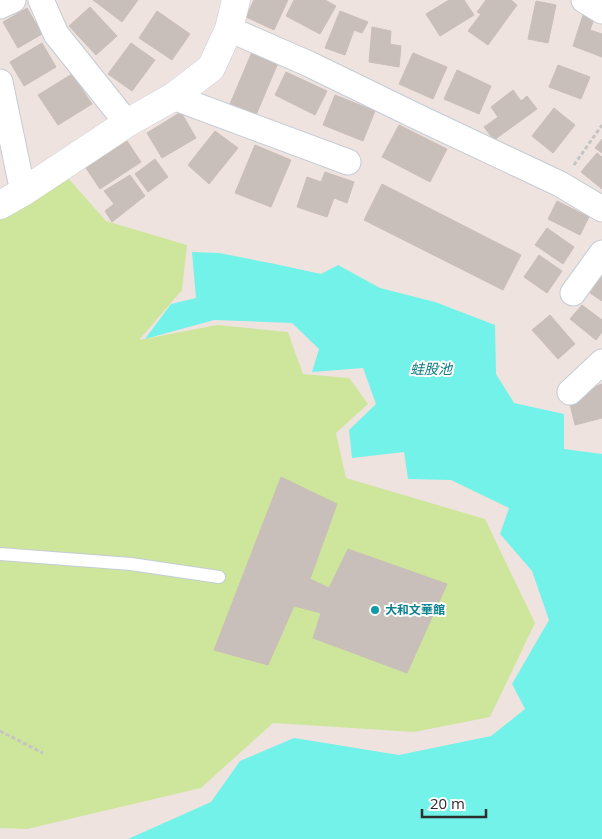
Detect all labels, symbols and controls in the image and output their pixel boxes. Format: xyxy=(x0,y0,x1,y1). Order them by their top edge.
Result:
water label: 蛙股池 xyxy=(410,359,454,378)
place label: 大和文華館 xyxy=(385,601,445,618)
marker: 大和文華館 xyxy=(369,604,381,616)
scale bar xyxy=(422,786,486,818)
text: 20 m xyxy=(430,793,465,813)

